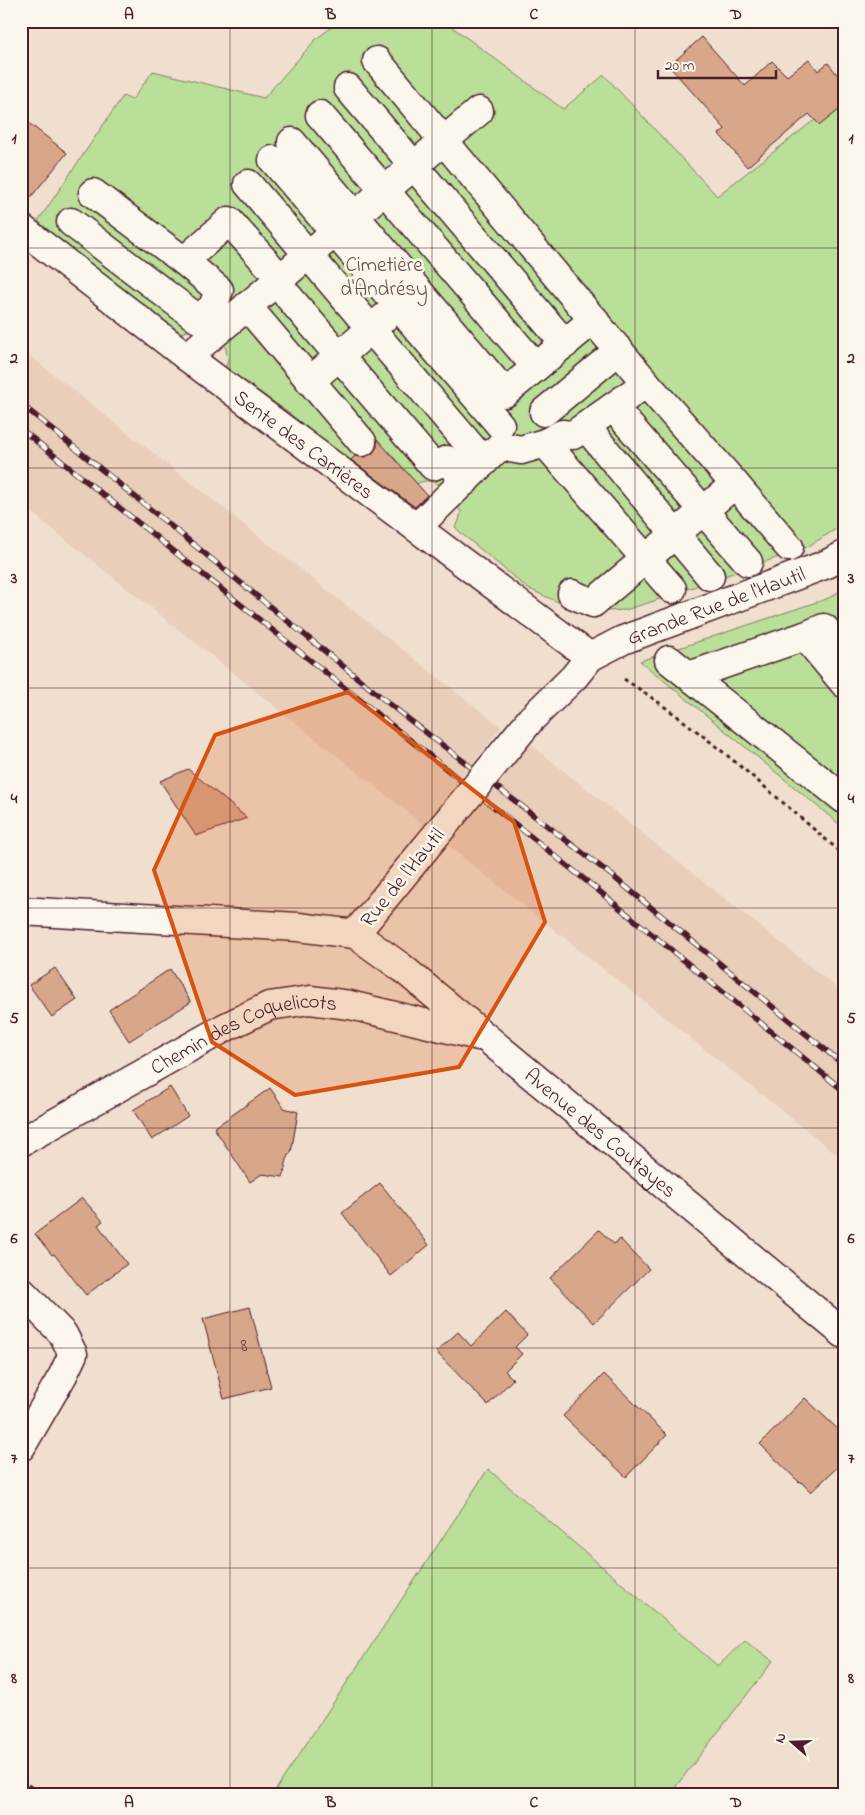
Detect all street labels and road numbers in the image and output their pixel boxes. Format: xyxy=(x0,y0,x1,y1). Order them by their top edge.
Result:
street label: Sente des Carrières xyxy=(226,383,379,508)
street label: Grande Rue de l'Hautil xyxy=(623,560,810,654)
street label: Rue de l'Hautil xyxy=(354,822,453,934)
street label: Chemin des Coquelicots xyxy=(146,987,339,1083)
street label: Avenue des Coutayes xyxy=(517,1062,682,1206)

